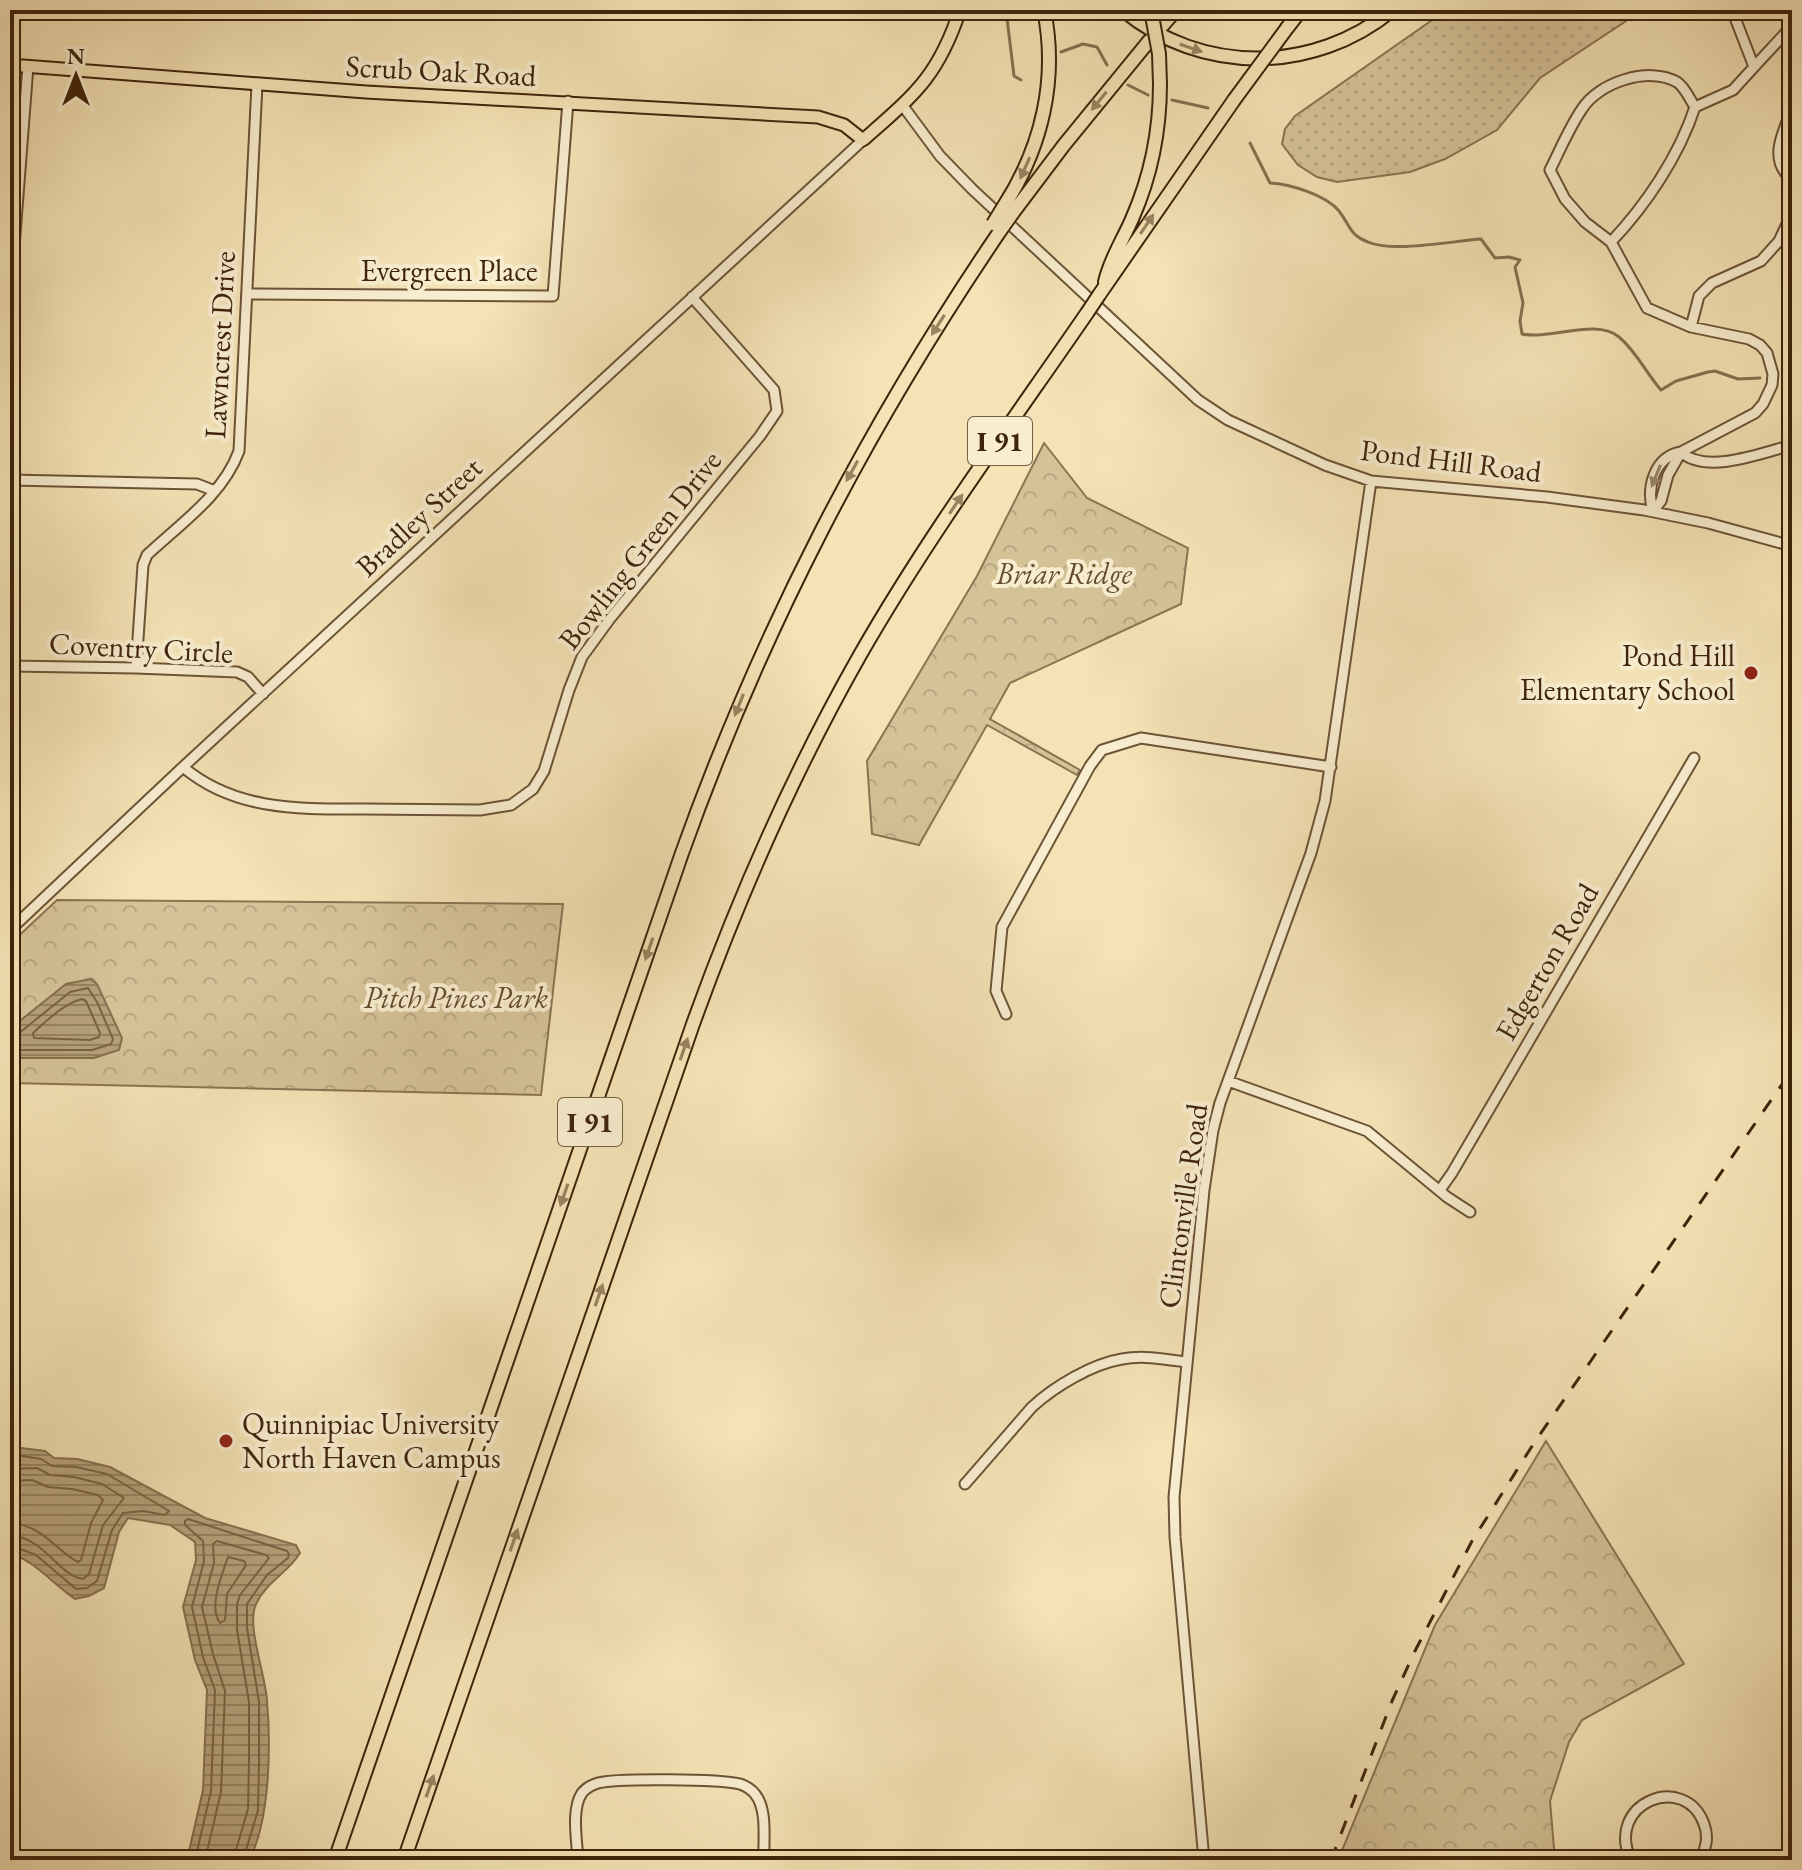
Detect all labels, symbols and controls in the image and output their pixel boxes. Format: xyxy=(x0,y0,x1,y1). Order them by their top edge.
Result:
north arrow xyxy=(36,36,116,116)
text: N xyxy=(67,42,85,71)
one-way arrow xyxy=(1179,42,1203,54)
street label: Scrub Oak Road xyxy=(345,46,538,95)
one-way arrow xyxy=(1091,91,1108,111)
one-way arrow xyxy=(1019,156,1032,180)
one-way arrow xyxy=(1140,214,1155,235)
street label: Lawncrest Drive xyxy=(195,250,244,440)
street label: Evergreen Place xyxy=(360,251,538,290)
one-way arrow xyxy=(931,314,945,336)
road number: I 91 xyxy=(968,417,1032,465)
street label: Pond Hill Road xyxy=(1358,430,1544,491)
street label: Bowling Green Drive xyxy=(549,442,730,657)
street label: Bradley Street xyxy=(347,448,490,585)
one-way arrow xyxy=(845,459,858,482)
one-way arrow xyxy=(1649,464,1662,487)
one-way arrow xyxy=(948,494,963,515)
park label: Briar Ridge xyxy=(995,554,1133,593)
street label: Coventry Circle xyxy=(48,623,234,672)
place label: Pond Hill Elementary School xyxy=(1520,636,1735,709)
marker: Pond Hill Elementary School xyxy=(1742,664,1760,682)
one-way arrow xyxy=(732,693,745,717)
street label: Edgerton Road xyxy=(1486,876,1608,1047)
one-way arrow xyxy=(643,937,655,961)
park label: Pitch Pines Park xyxy=(364,978,549,1017)
one-way arrow xyxy=(679,1037,691,1061)
road number: I 91 xyxy=(558,1098,622,1146)
street label: Clintonville Road xyxy=(1149,1100,1216,1311)
one-way arrow xyxy=(558,1183,570,1207)
one-way arrow xyxy=(594,1282,606,1306)
place label: Quinnipiac University North Haven Campus xyxy=(242,1404,501,1477)
marker: Quinnipiac University North Haven Campus xyxy=(217,1432,235,1450)
one-way arrow xyxy=(509,1528,521,1552)
one-way arrow xyxy=(424,1774,436,1798)

